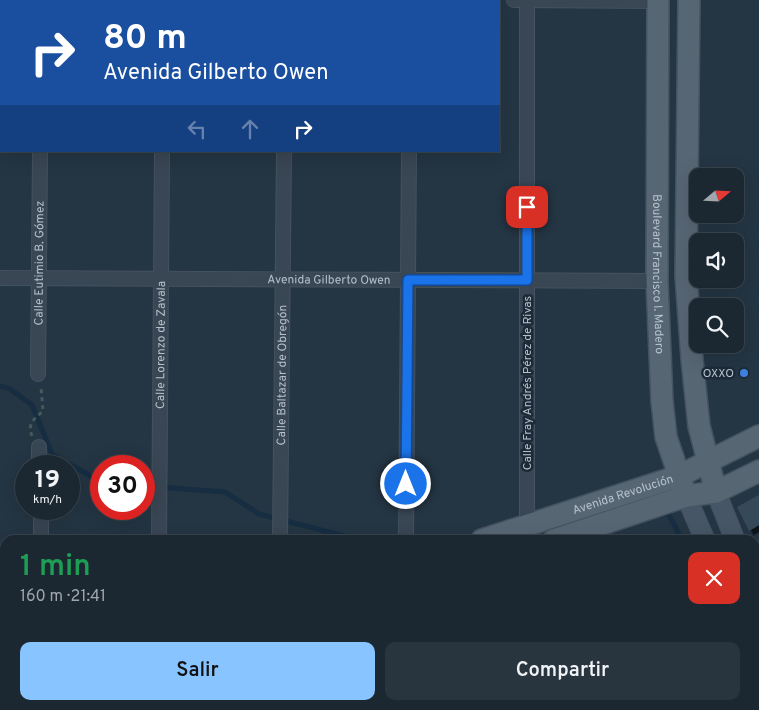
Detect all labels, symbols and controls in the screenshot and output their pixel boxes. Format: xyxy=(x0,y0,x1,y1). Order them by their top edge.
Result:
text: 80 m xyxy=(103,17,187,61)
icon: right xyxy=(20,20,85,85)
text: Avenida Gilberto Owen xyxy=(103,60,329,87)
icon: left xyxy=(183,115,211,143)
icon: ahead xyxy=(236,115,264,143)
icon: right xyxy=(289,115,317,143)
north arrow xyxy=(689,168,744,222)
map controls xyxy=(689,168,744,353)
pin xyxy=(506,186,548,228)
icon: arrive xyxy=(513,193,541,221)
street label: Boulevard Francisco I. Madero xyxy=(648,194,667,355)
street label: Calle Eutimio B. Gómez xyxy=(31,201,49,326)
button: sound xyxy=(689,233,744,288)
street label: Avenida Gilberto Owen xyxy=(267,272,391,289)
street label: Calle Lorenzo de Zavala xyxy=(153,281,170,409)
street label: Calle Fray Andrés Pérez de Rivas xyxy=(520,296,536,470)
button: search xyxy=(689,298,744,353)
street label: Calle Baltazar de Obregón xyxy=(274,305,291,445)
place label: OXXO xyxy=(703,366,734,382)
marker: OXXO xyxy=(738,367,750,379)
speed limit sign: 30 xyxy=(90,455,155,520)
position arrow xyxy=(379,457,431,509)
text: 19 xyxy=(35,465,60,497)
street label: Avenida Revolución xyxy=(571,471,676,519)
text: km/h xyxy=(33,492,62,508)
text: 1 min xyxy=(20,549,91,586)
button: close xyxy=(688,552,740,604)
text: 160 m · 21:41 xyxy=(20,587,106,607)
button: Salir xyxy=(20,642,375,700)
button: Compartir xyxy=(385,642,740,700)

